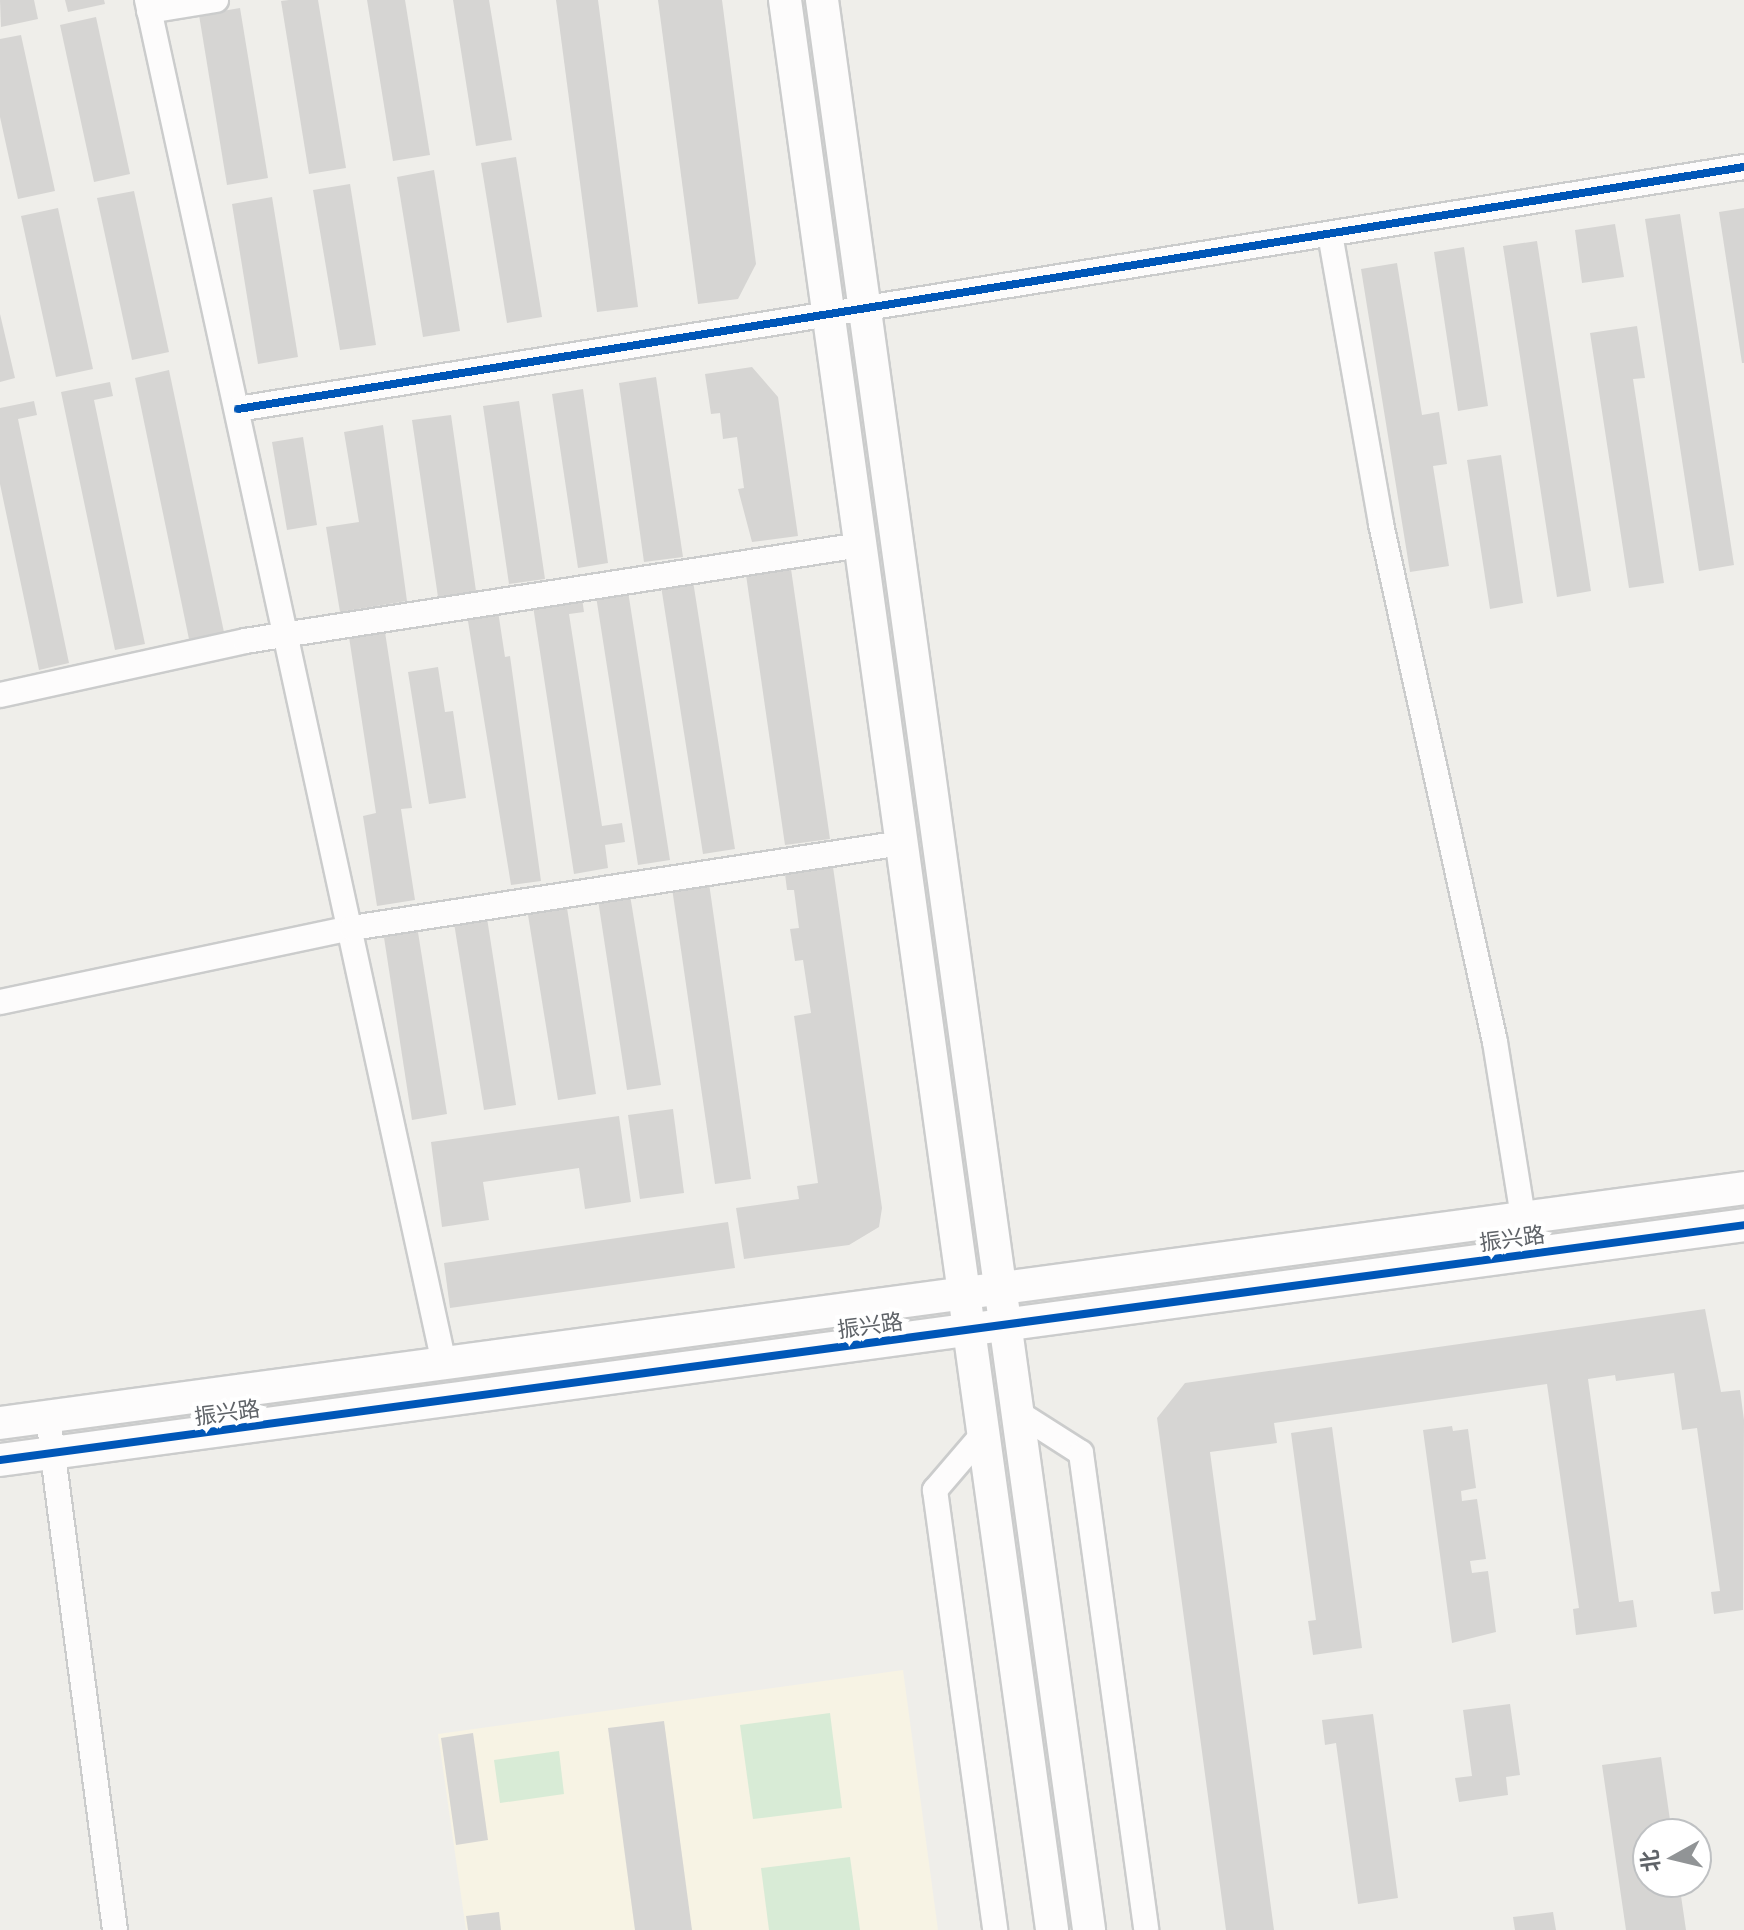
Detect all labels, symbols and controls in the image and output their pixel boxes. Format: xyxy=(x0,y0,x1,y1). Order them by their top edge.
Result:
street label: 振兴路 xyxy=(1477,1220,1547,1256)
street label: 振兴路 xyxy=(835,1307,905,1343)
street label: 振兴路 xyxy=(192,1394,262,1430)
north arrow xyxy=(1632,1818,1712,1898)
text: 北 xyxy=(1635,1848,1665,1874)

